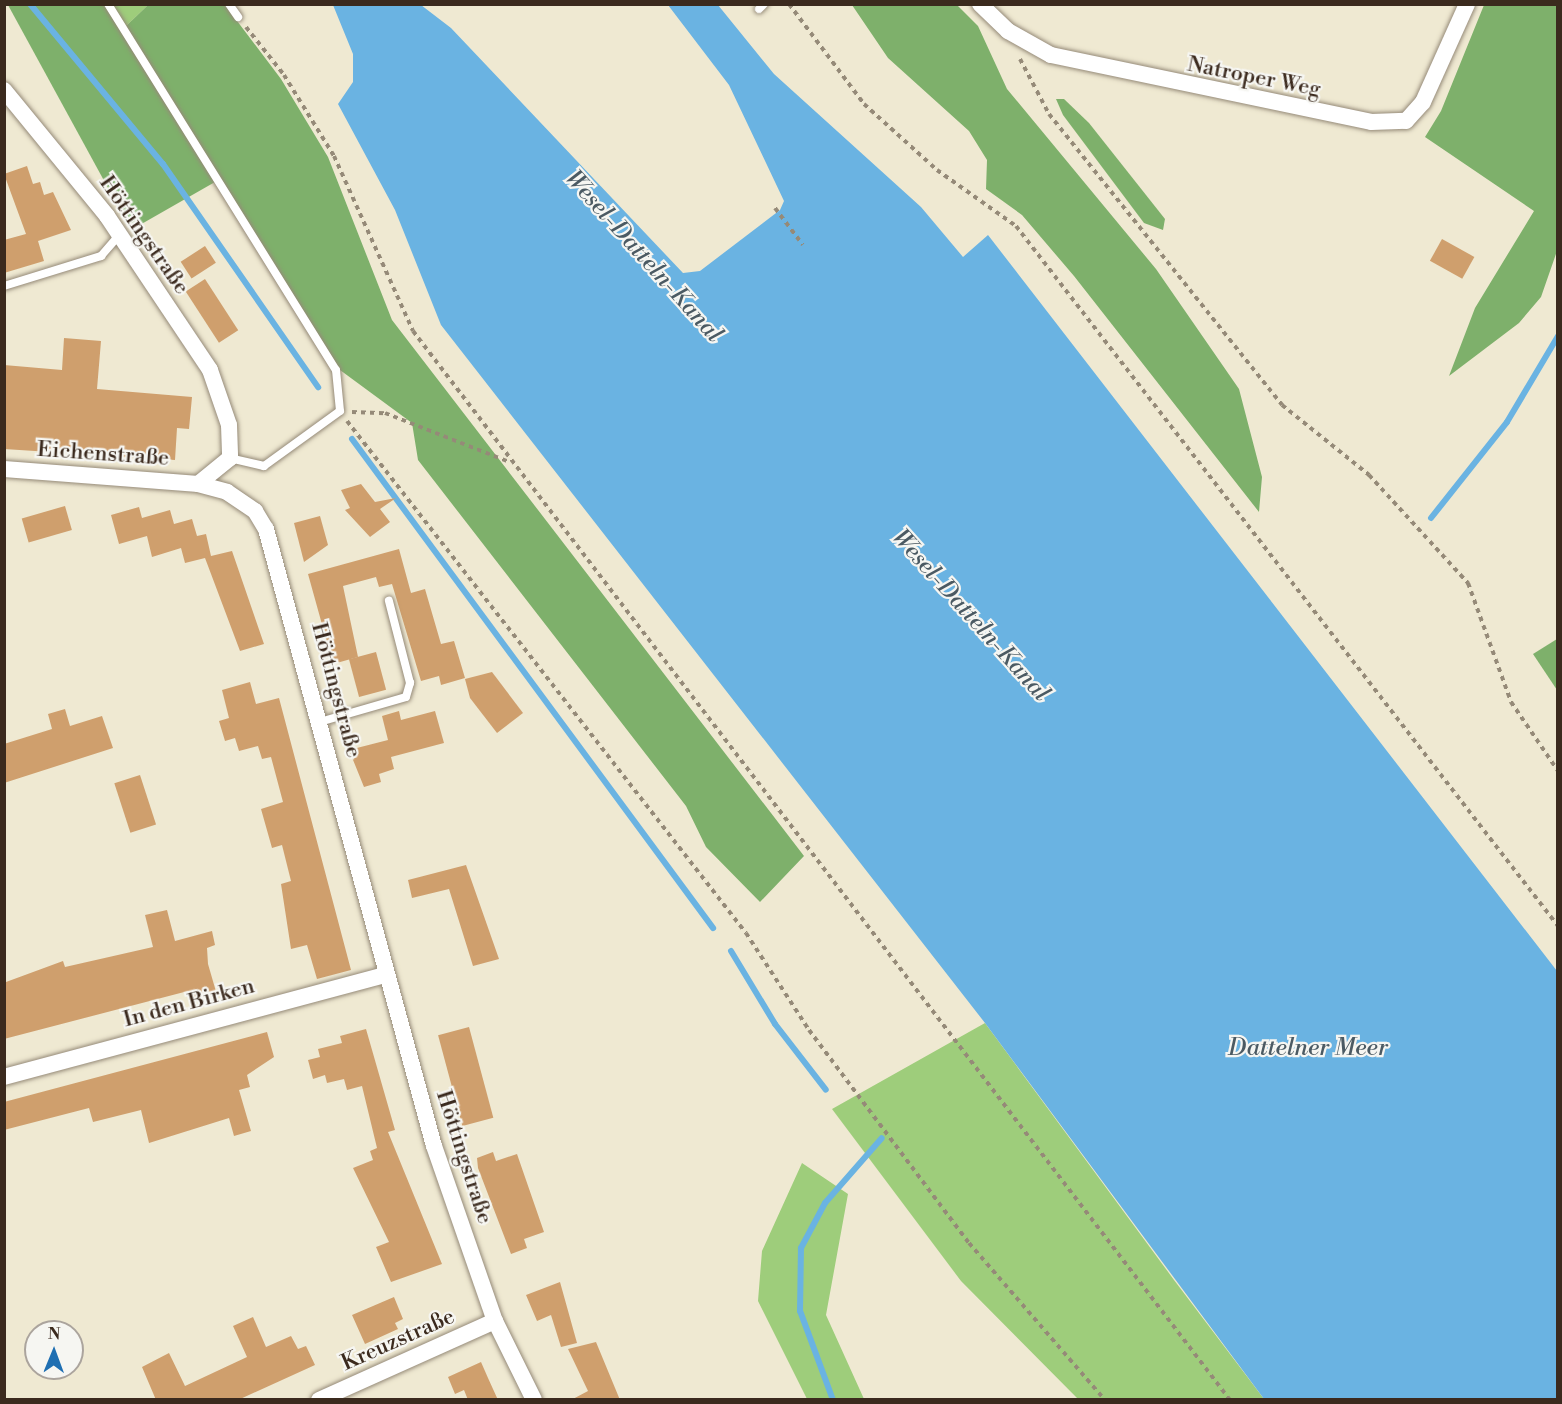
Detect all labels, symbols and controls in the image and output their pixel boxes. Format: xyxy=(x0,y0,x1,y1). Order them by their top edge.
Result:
street label: Natroper Weg xyxy=(1185,51,1323,103)
water label: Wesel-Datteln-Kanal xyxy=(558,165,728,349)
street label: Höttingstraße xyxy=(93,171,195,299)
street label: Eichenstraße xyxy=(36,436,170,472)
water label: Wesel-Datteln-Kanal xyxy=(885,524,1055,708)
street label: Höttingstraße xyxy=(305,620,367,760)
street label: In den Birken xyxy=(121,973,257,1033)
water label: Dattelner Meer xyxy=(1228,1035,1388,1063)
street label: Höttingstraße xyxy=(430,1087,498,1227)
street label: Kreuzstraße xyxy=(337,1303,459,1377)
north arrow xyxy=(24,1320,84,1380)
text: N xyxy=(48,1324,61,1344)

